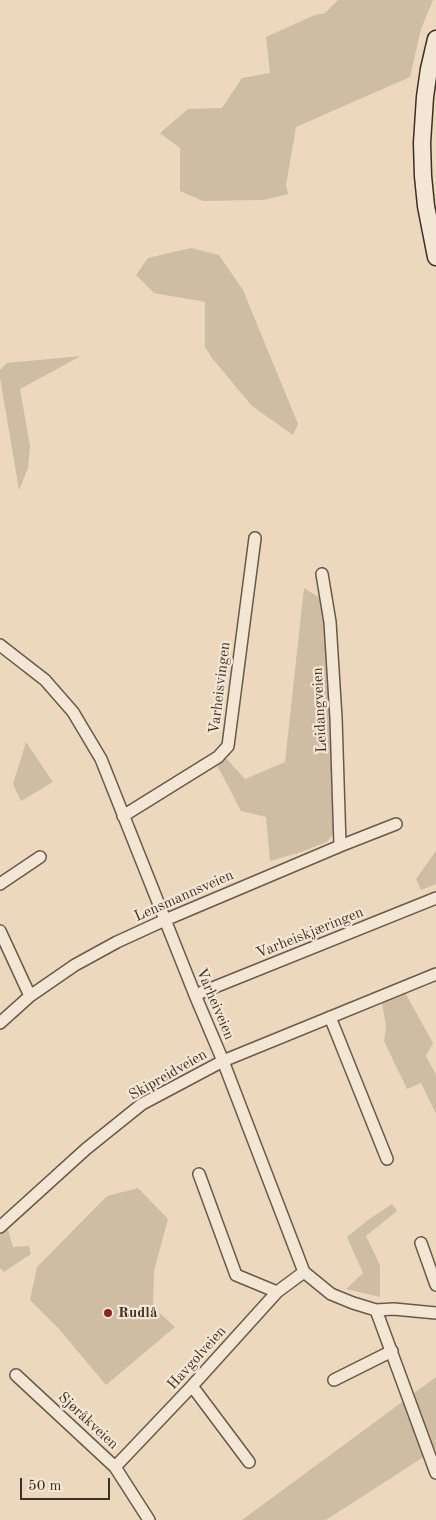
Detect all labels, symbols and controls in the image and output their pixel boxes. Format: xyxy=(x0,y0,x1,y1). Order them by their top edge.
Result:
street label: Varheisvingen xyxy=(205,641,235,735)
street label: Leidangveien xyxy=(309,667,331,753)
street label: Lensmannsveien xyxy=(132,866,236,926)
street label: Varheiskjæringen xyxy=(254,903,366,963)
street label: Varheiveien xyxy=(192,965,238,1043)
street label: Skipreidveien xyxy=(126,1045,210,1105)
place label: Rudlå xyxy=(118,1304,158,1322)
marker: Rudlå xyxy=(102,1307,114,1319)
street label: Havgolveien xyxy=(164,1322,230,1394)
street label: Sjøråkveien xyxy=(54,1388,122,1454)
scale bar xyxy=(22,1468,112,1500)
text: 50 m xyxy=(28,1479,62,1494)

